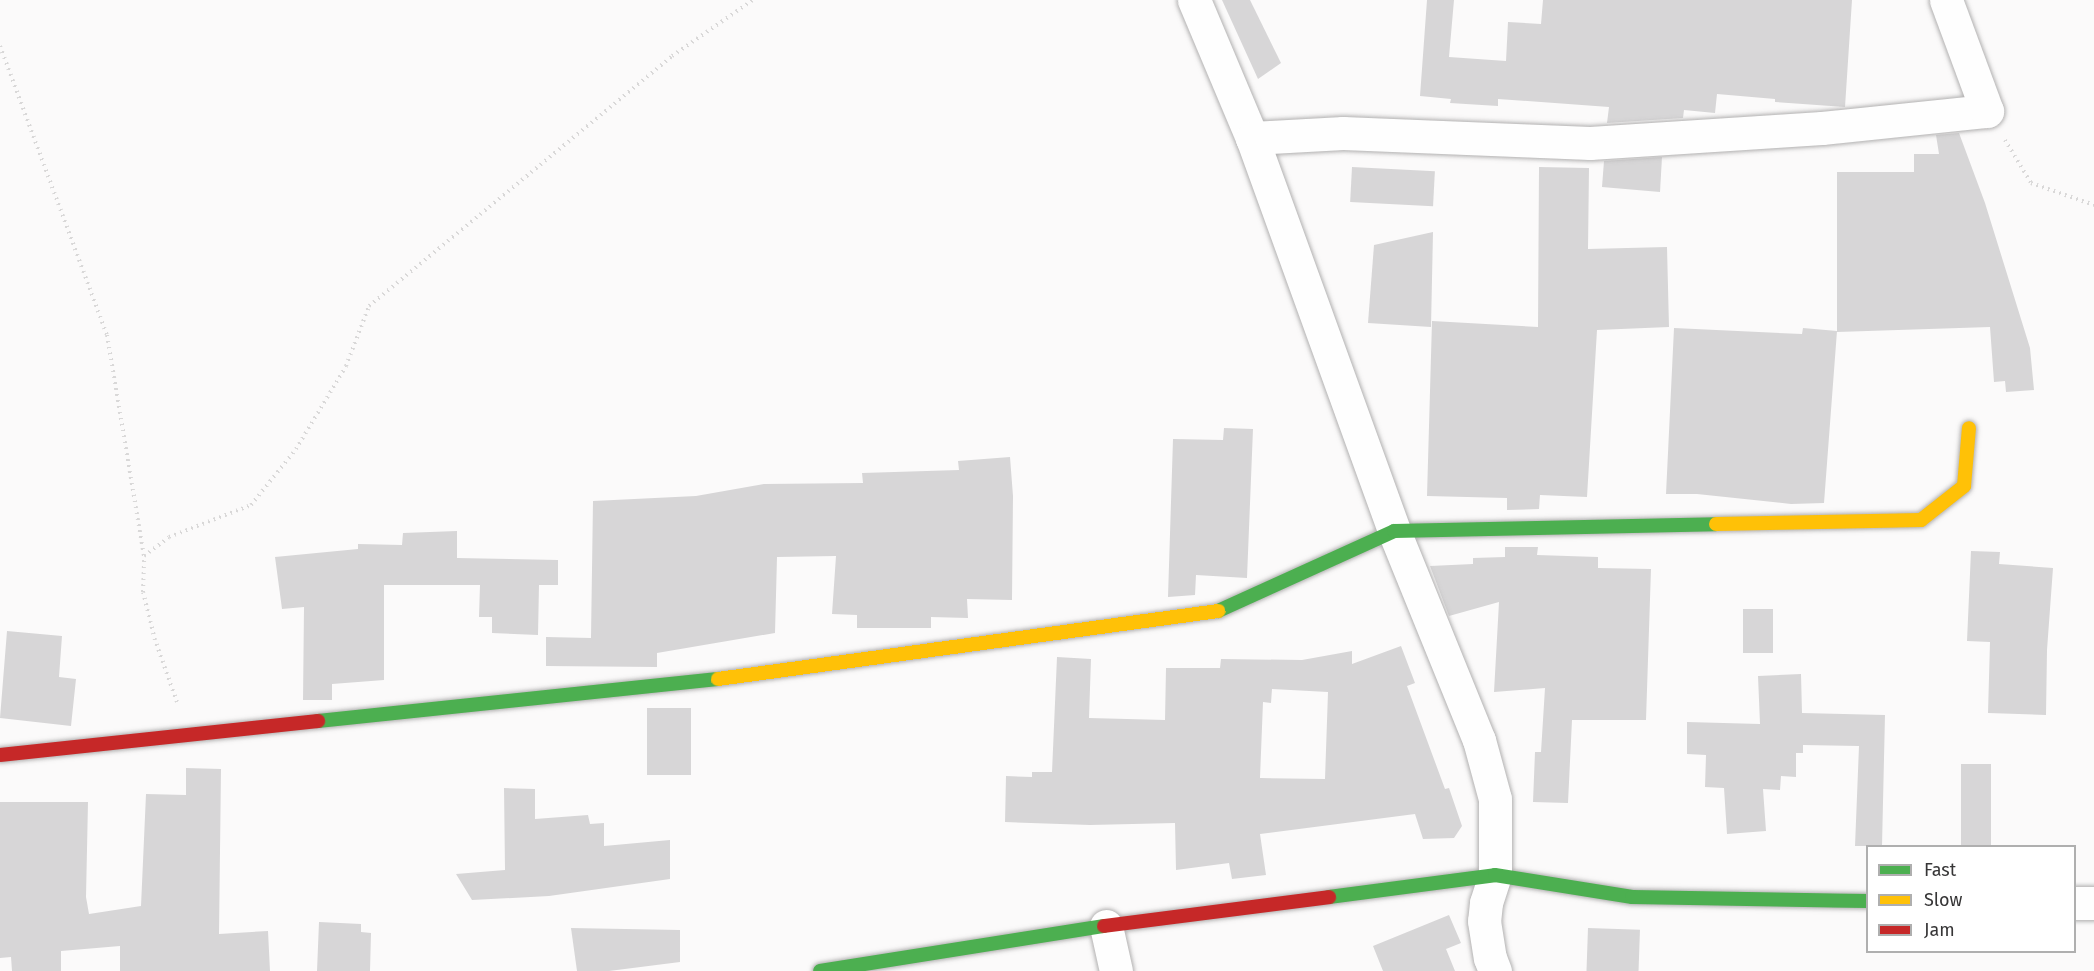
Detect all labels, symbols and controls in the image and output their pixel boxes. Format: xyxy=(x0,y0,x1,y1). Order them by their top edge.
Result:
legend xyxy=(1866,845,2076,953)
text: Fast xyxy=(1924,859,1956,881)
text: Slow xyxy=(1924,889,1962,911)
text: Jam xyxy=(1924,919,1955,941)

